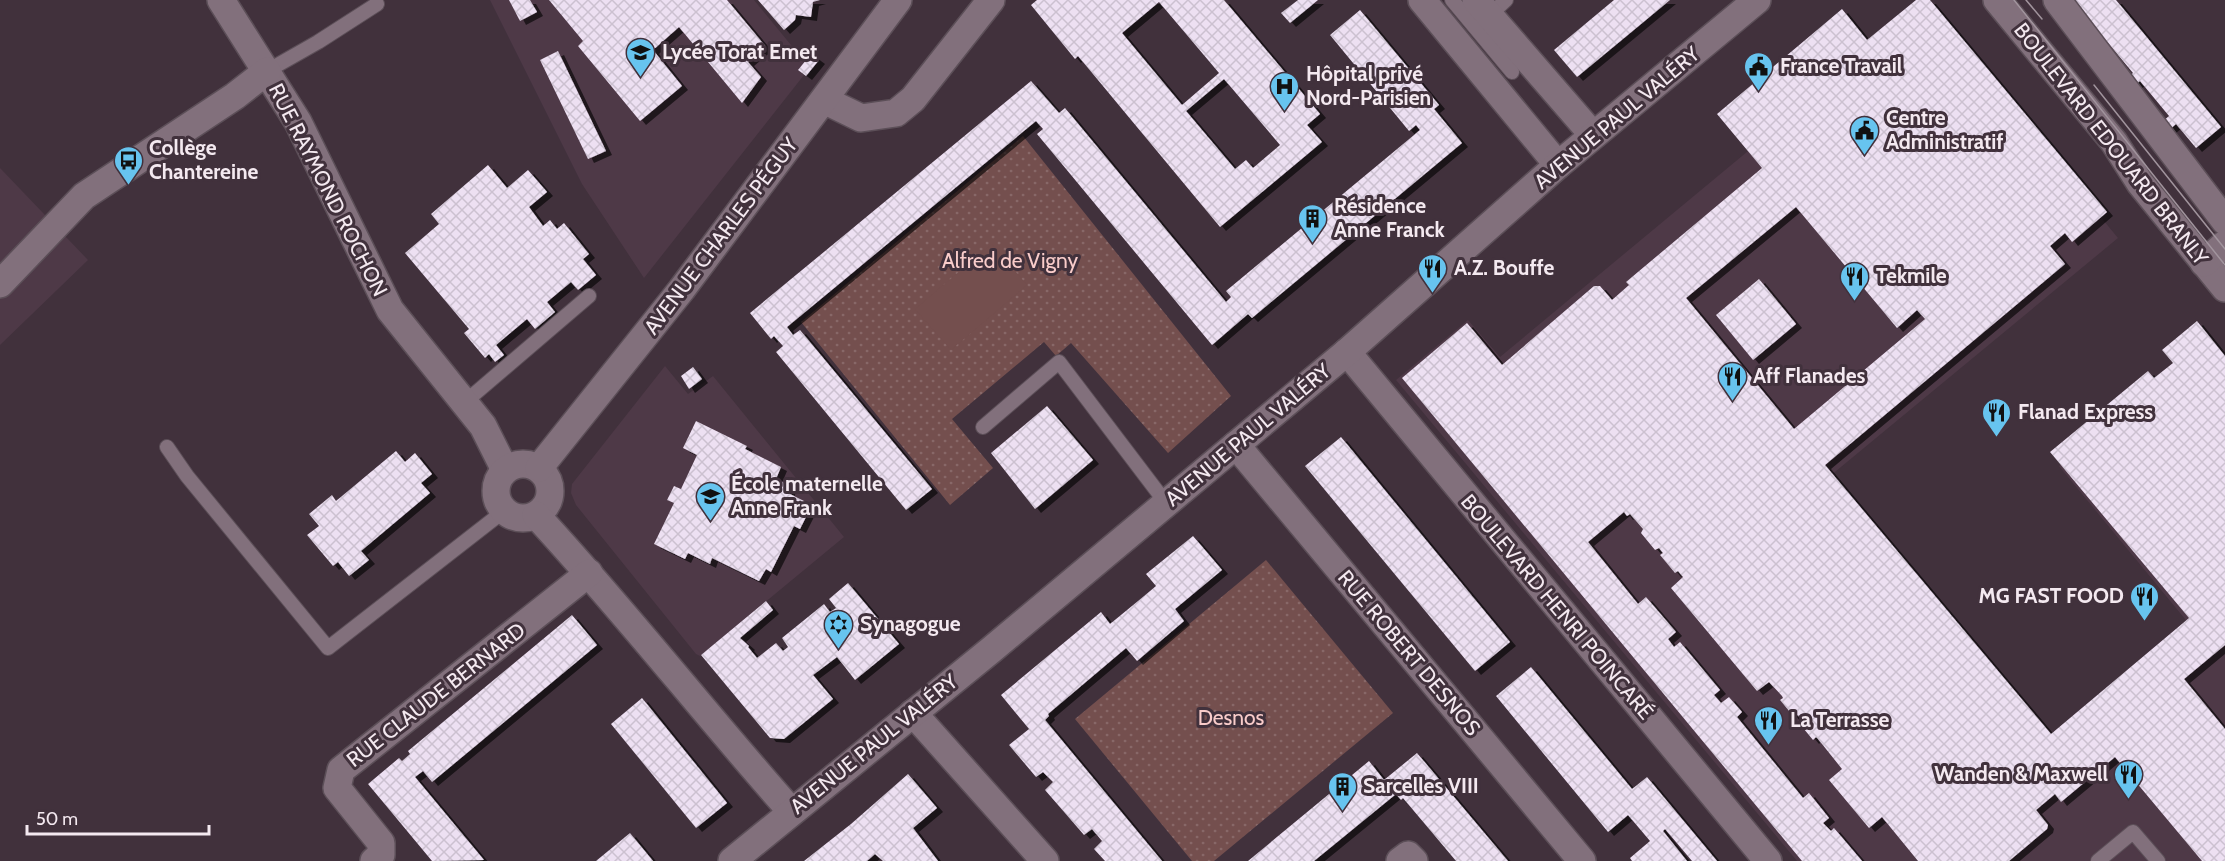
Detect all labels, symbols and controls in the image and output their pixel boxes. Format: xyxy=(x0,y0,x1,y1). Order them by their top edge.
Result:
street label: BOULEVARD EDOUARD BRANLY xyxy=(2009,18,2214,271)
school or university icon: Lycée Torat Emet xyxy=(625,36,657,78)
place label: Lycée Torat Emet xyxy=(662,39,817,64)
street label: AVENUE PAUL VALÉRY xyxy=(1529,40,1705,194)
public building icon: France Travail xyxy=(1743,50,1775,92)
place label: France Travail xyxy=(1780,53,1903,78)
place label: Hôpital privé Nord-Parisien xyxy=(1306,61,1431,110)
hospital icon: Hôpital privé Nord-Parisien xyxy=(1269,70,1301,112)
street label: RUE RAYMOND ROCHON xyxy=(264,79,393,300)
place label: Centre Administratif xyxy=(1886,105,2003,154)
public building icon: Centre Administratif xyxy=(1849,114,1881,156)
street label: AVENUE CHARLES PÉGUY xyxy=(638,132,803,339)
place label: Collège Chantereine xyxy=(149,135,259,184)
bus stop icon: Collège Chantereine xyxy=(112,144,144,186)
place label: Résidence Anne Franck xyxy=(1334,193,1446,242)
building icon: Résidence Anne Franck xyxy=(1297,202,1329,244)
park label: Alfred de Vigny xyxy=(942,248,1078,273)
restaurant icon: A.Z. Bouffe xyxy=(1417,252,1449,294)
place label: A.Z. Bouffe xyxy=(1454,255,1555,280)
restaurant icon: Tekmile xyxy=(1839,260,1871,302)
place label: Tekmile xyxy=(1876,263,1947,288)
street label: AVENUE PAUL VALÉRY xyxy=(1160,357,1336,511)
restaurant icon: Aff Flanades xyxy=(1716,360,1748,402)
place label: Aff Flanades xyxy=(1753,363,1866,388)
restaurant icon: Flanad Express xyxy=(1981,396,2013,438)
place label: Flanad Express xyxy=(2018,399,2153,424)
place label: École maternelle Anne Frank xyxy=(731,471,883,520)
school or university icon: École maternelle Anne Frank xyxy=(694,480,726,522)
street label: BOULEVARD HENRI POINCARÉ xyxy=(1456,489,1659,724)
street label: RUE ROBERT DESNOS xyxy=(1333,565,1486,740)
restaurant icon: MG FAST FOOD xyxy=(2129,580,2161,622)
place label: MG FAST FOOD xyxy=(1978,583,2124,608)
synagogue icon: Synagogue xyxy=(823,608,855,650)
place label: Synagogue xyxy=(860,611,961,636)
street label: RUE CLAUDE BERNARD xyxy=(341,617,530,772)
street label: AVENUE PAUL VALÉRY xyxy=(785,668,963,819)
restaurant icon: La Terrasse xyxy=(1753,704,1785,746)
park label: Desnos xyxy=(1198,705,1265,730)
place label: La Terrasse xyxy=(1790,707,1890,732)
restaurant icon: Wanden & Maxwell xyxy=(2113,758,2145,800)
place label: Wanden & Maxwell xyxy=(1934,761,2108,786)
building icon: Sarcelles VIII xyxy=(1326,770,1358,812)
place label: Sarcelles VIII xyxy=(1363,773,1479,798)
scale bar xyxy=(27,798,208,836)
text: 50 m xyxy=(36,808,78,830)

